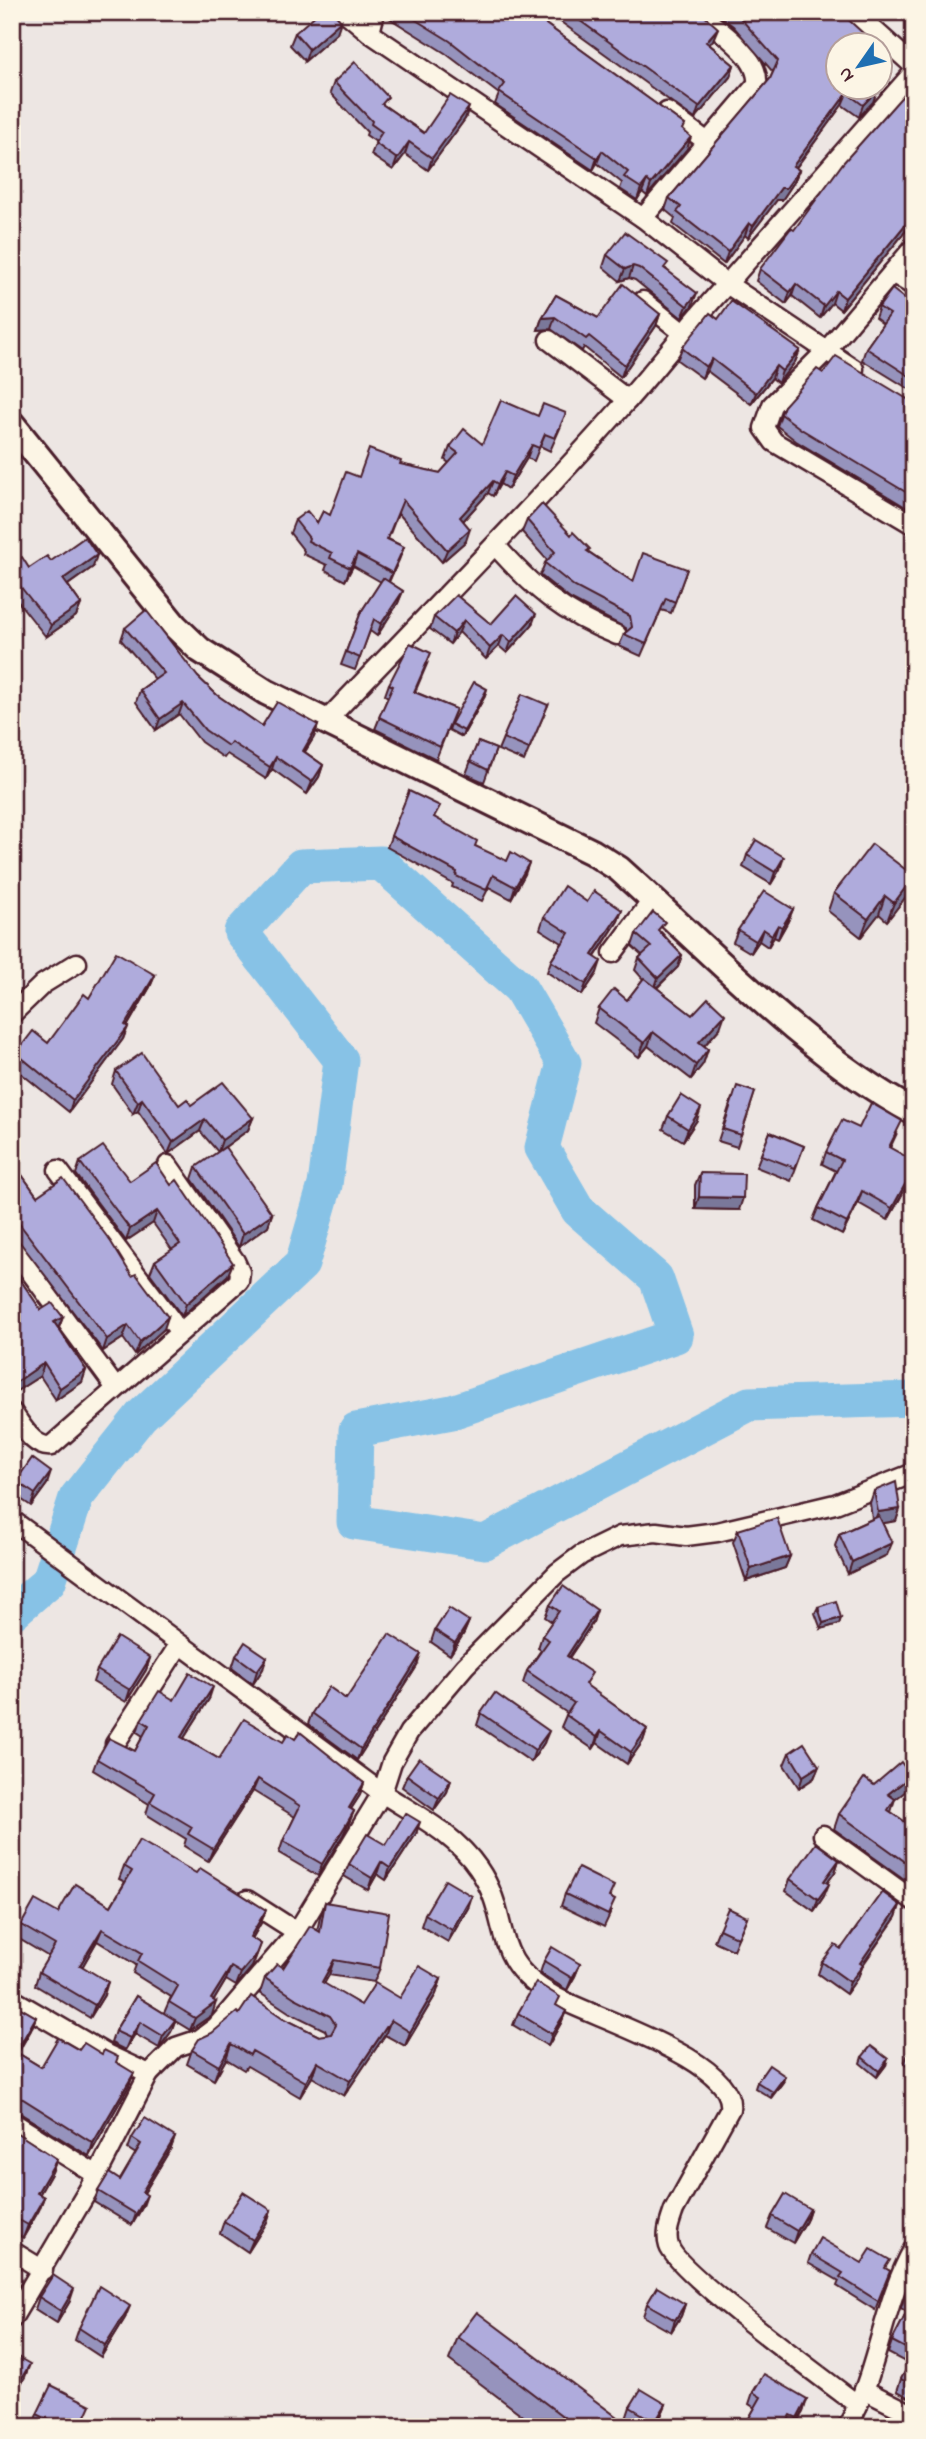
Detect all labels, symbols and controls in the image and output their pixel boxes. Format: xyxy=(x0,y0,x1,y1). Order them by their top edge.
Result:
north arrow xyxy=(824,32,894,102)
text: N xyxy=(832,61,862,87)

